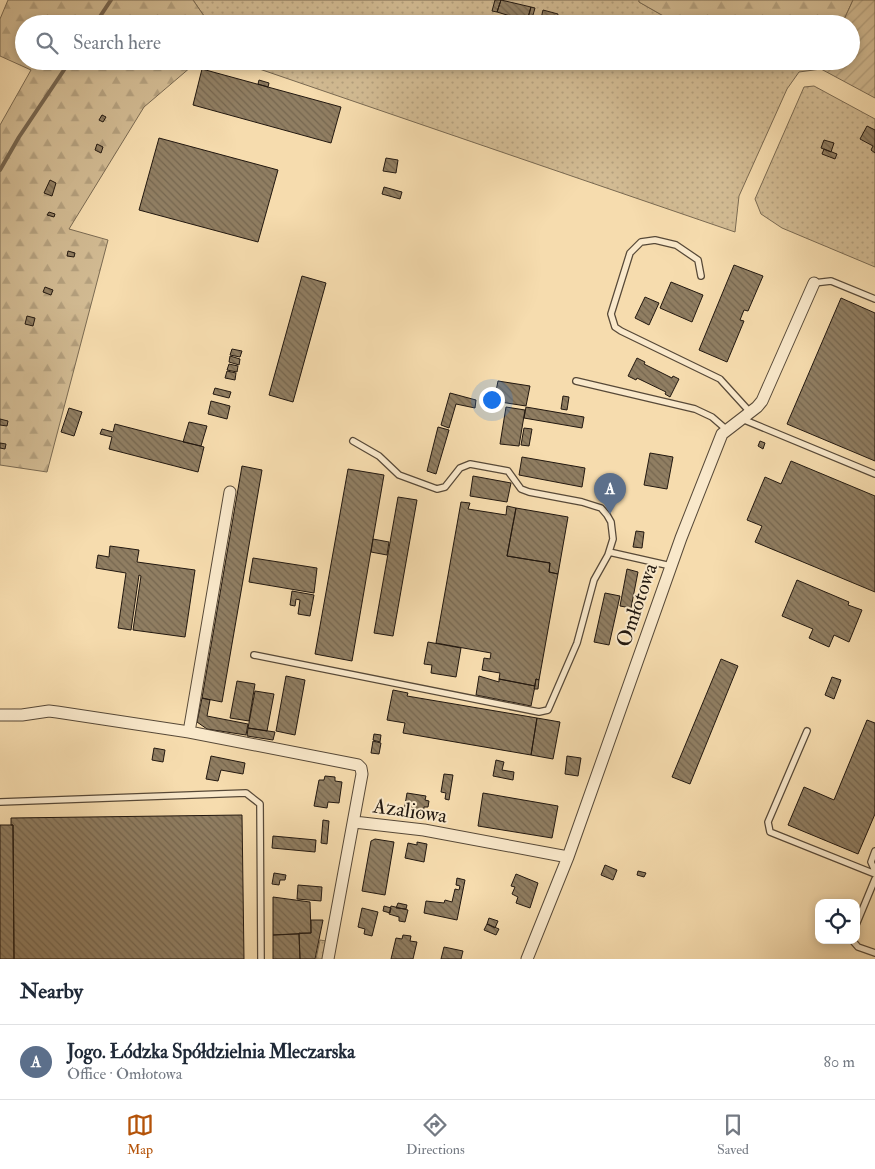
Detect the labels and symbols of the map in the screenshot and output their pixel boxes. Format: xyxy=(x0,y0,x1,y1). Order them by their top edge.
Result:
your location xyxy=(479,387,505,413)
pin: A xyxy=(594,473,626,514)
street label: Omłotowa xyxy=(610,559,664,651)
street label: Azaliowa xyxy=(370,792,449,830)

